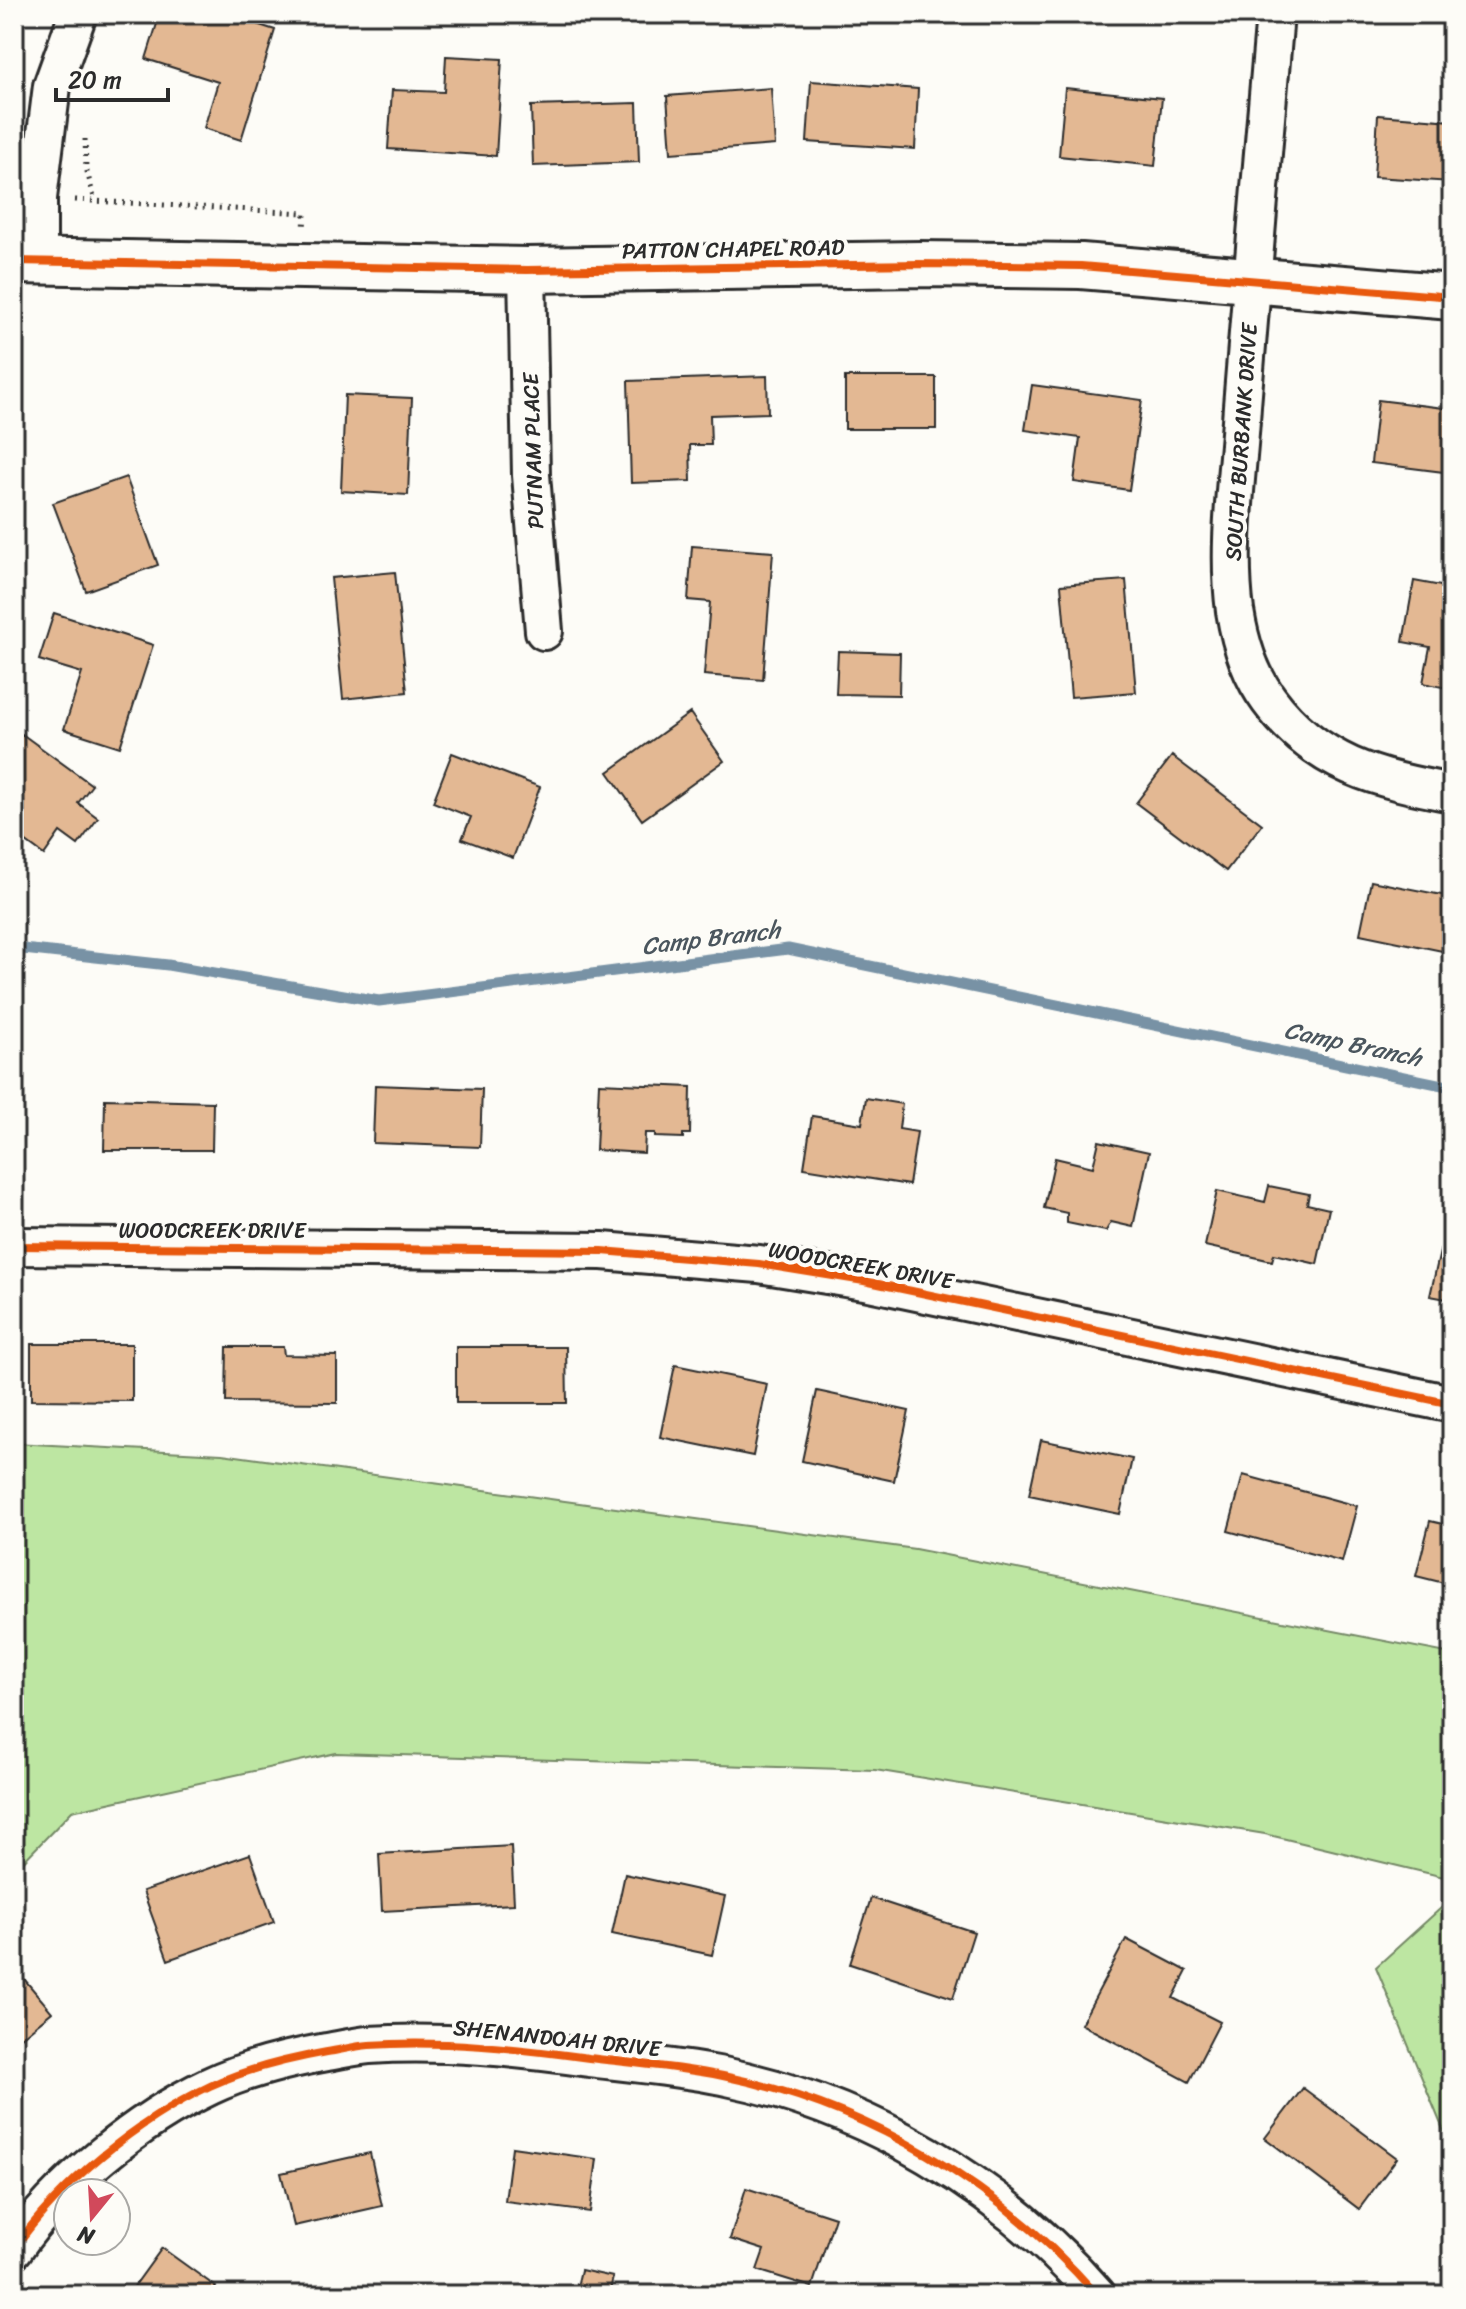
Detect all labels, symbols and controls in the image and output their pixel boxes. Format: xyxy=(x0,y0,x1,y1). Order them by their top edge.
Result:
scale bar xyxy=(56,52,168,102)
text: 20 m xyxy=(68,59,122,101)
street label: PATTON CHAPEL ROAD xyxy=(621,228,845,270)
street label: SOUTH BURBANK DRIVE xyxy=(1213,320,1269,562)
street label: PUTNAM PLACE xyxy=(511,370,555,530)
water label: Camp Branch xyxy=(639,908,785,967)
water label: Camp Branch xyxy=(1281,1009,1428,1080)
street label: WOODCREEK DRIVE xyxy=(118,1211,307,1250)
street label: WOODCREEK DRIVE xyxy=(765,1230,958,1301)
street label: SHENANDOAH DRIVE xyxy=(451,2008,664,2068)
north arrow xyxy=(52,2177,132,2257)
text: N xyxy=(72,2214,100,2257)

